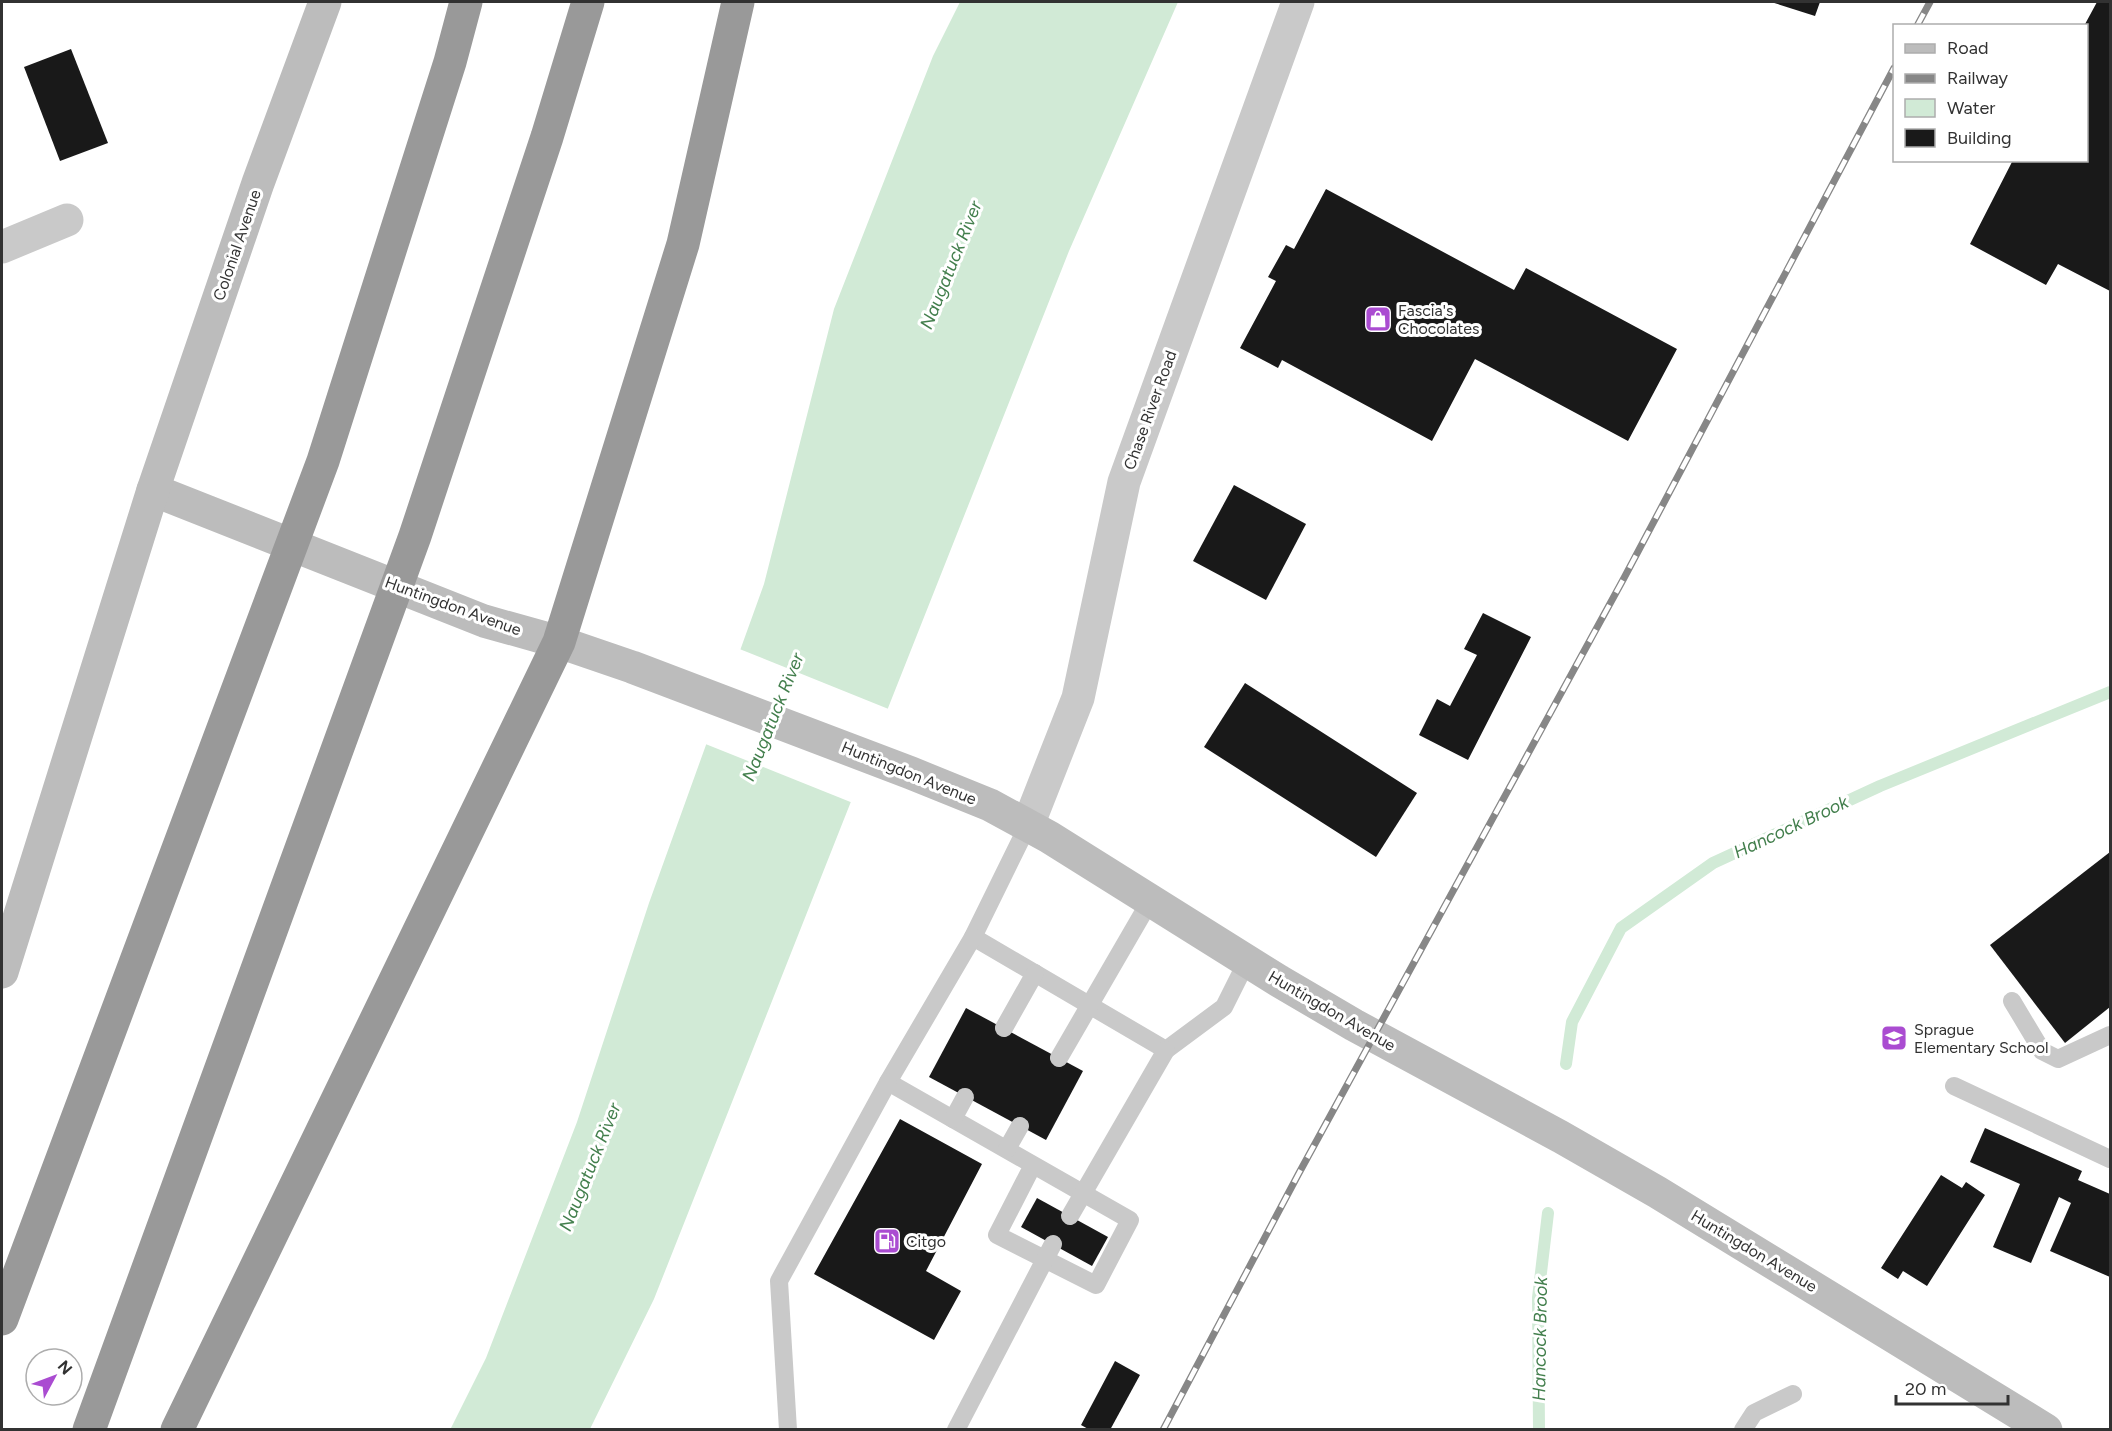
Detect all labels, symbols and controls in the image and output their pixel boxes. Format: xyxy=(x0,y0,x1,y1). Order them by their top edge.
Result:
legend xyxy=(1893,24,2088,162)
text: Road xyxy=(1947,37,1988,59)
text: Railway xyxy=(1947,67,2009,89)
text: Water xyxy=(1947,97,1995,119)
text: Building xyxy=(1947,127,2012,149)
street label: Colonial Avenue xyxy=(209,187,265,303)
water label: Naugatuck River xyxy=(915,197,987,332)
place label: Fascia's Chocolates xyxy=(1398,301,1480,338)
shop icon: Fascia's Chocolates xyxy=(1363,304,1393,334)
street label: Chase River Road xyxy=(1120,348,1180,472)
street label: Huntingdon Avenue xyxy=(382,573,524,640)
water label: Naugatuck River xyxy=(737,649,809,784)
street label: Huntingdon Avenue xyxy=(839,737,979,809)
water label: Hancock Brook xyxy=(1730,790,1853,863)
street label: Huntingdon Avenue xyxy=(1265,967,1399,1055)
place label: Sprague Elementary School xyxy=(1914,1020,2048,1057)
school or university icon: Sprague Elementary School xyxy=(1879,1023,1909,1053)
water label: Naugatuck River xyxy=(554,1099,626,1234)
street label: Huntingdon Avenue xyxy=(1688,1206,1821,1296)
fuel station icon: Citgo xyxy=(872,1226,902,1256)
place label: Citgo xyxy=(906,1232,946,1251)
water label: Hancock Brook xyxy=(1528,1276,1552,1401)
north arrow xyxy=(24,1347,84,1407)
text: N xyxy=(54,1357,76,1378)
scale bar xyxy=(1896,1368,2008,1406)
text: 20 m xyxy=(1905,1378,1946,1400)

